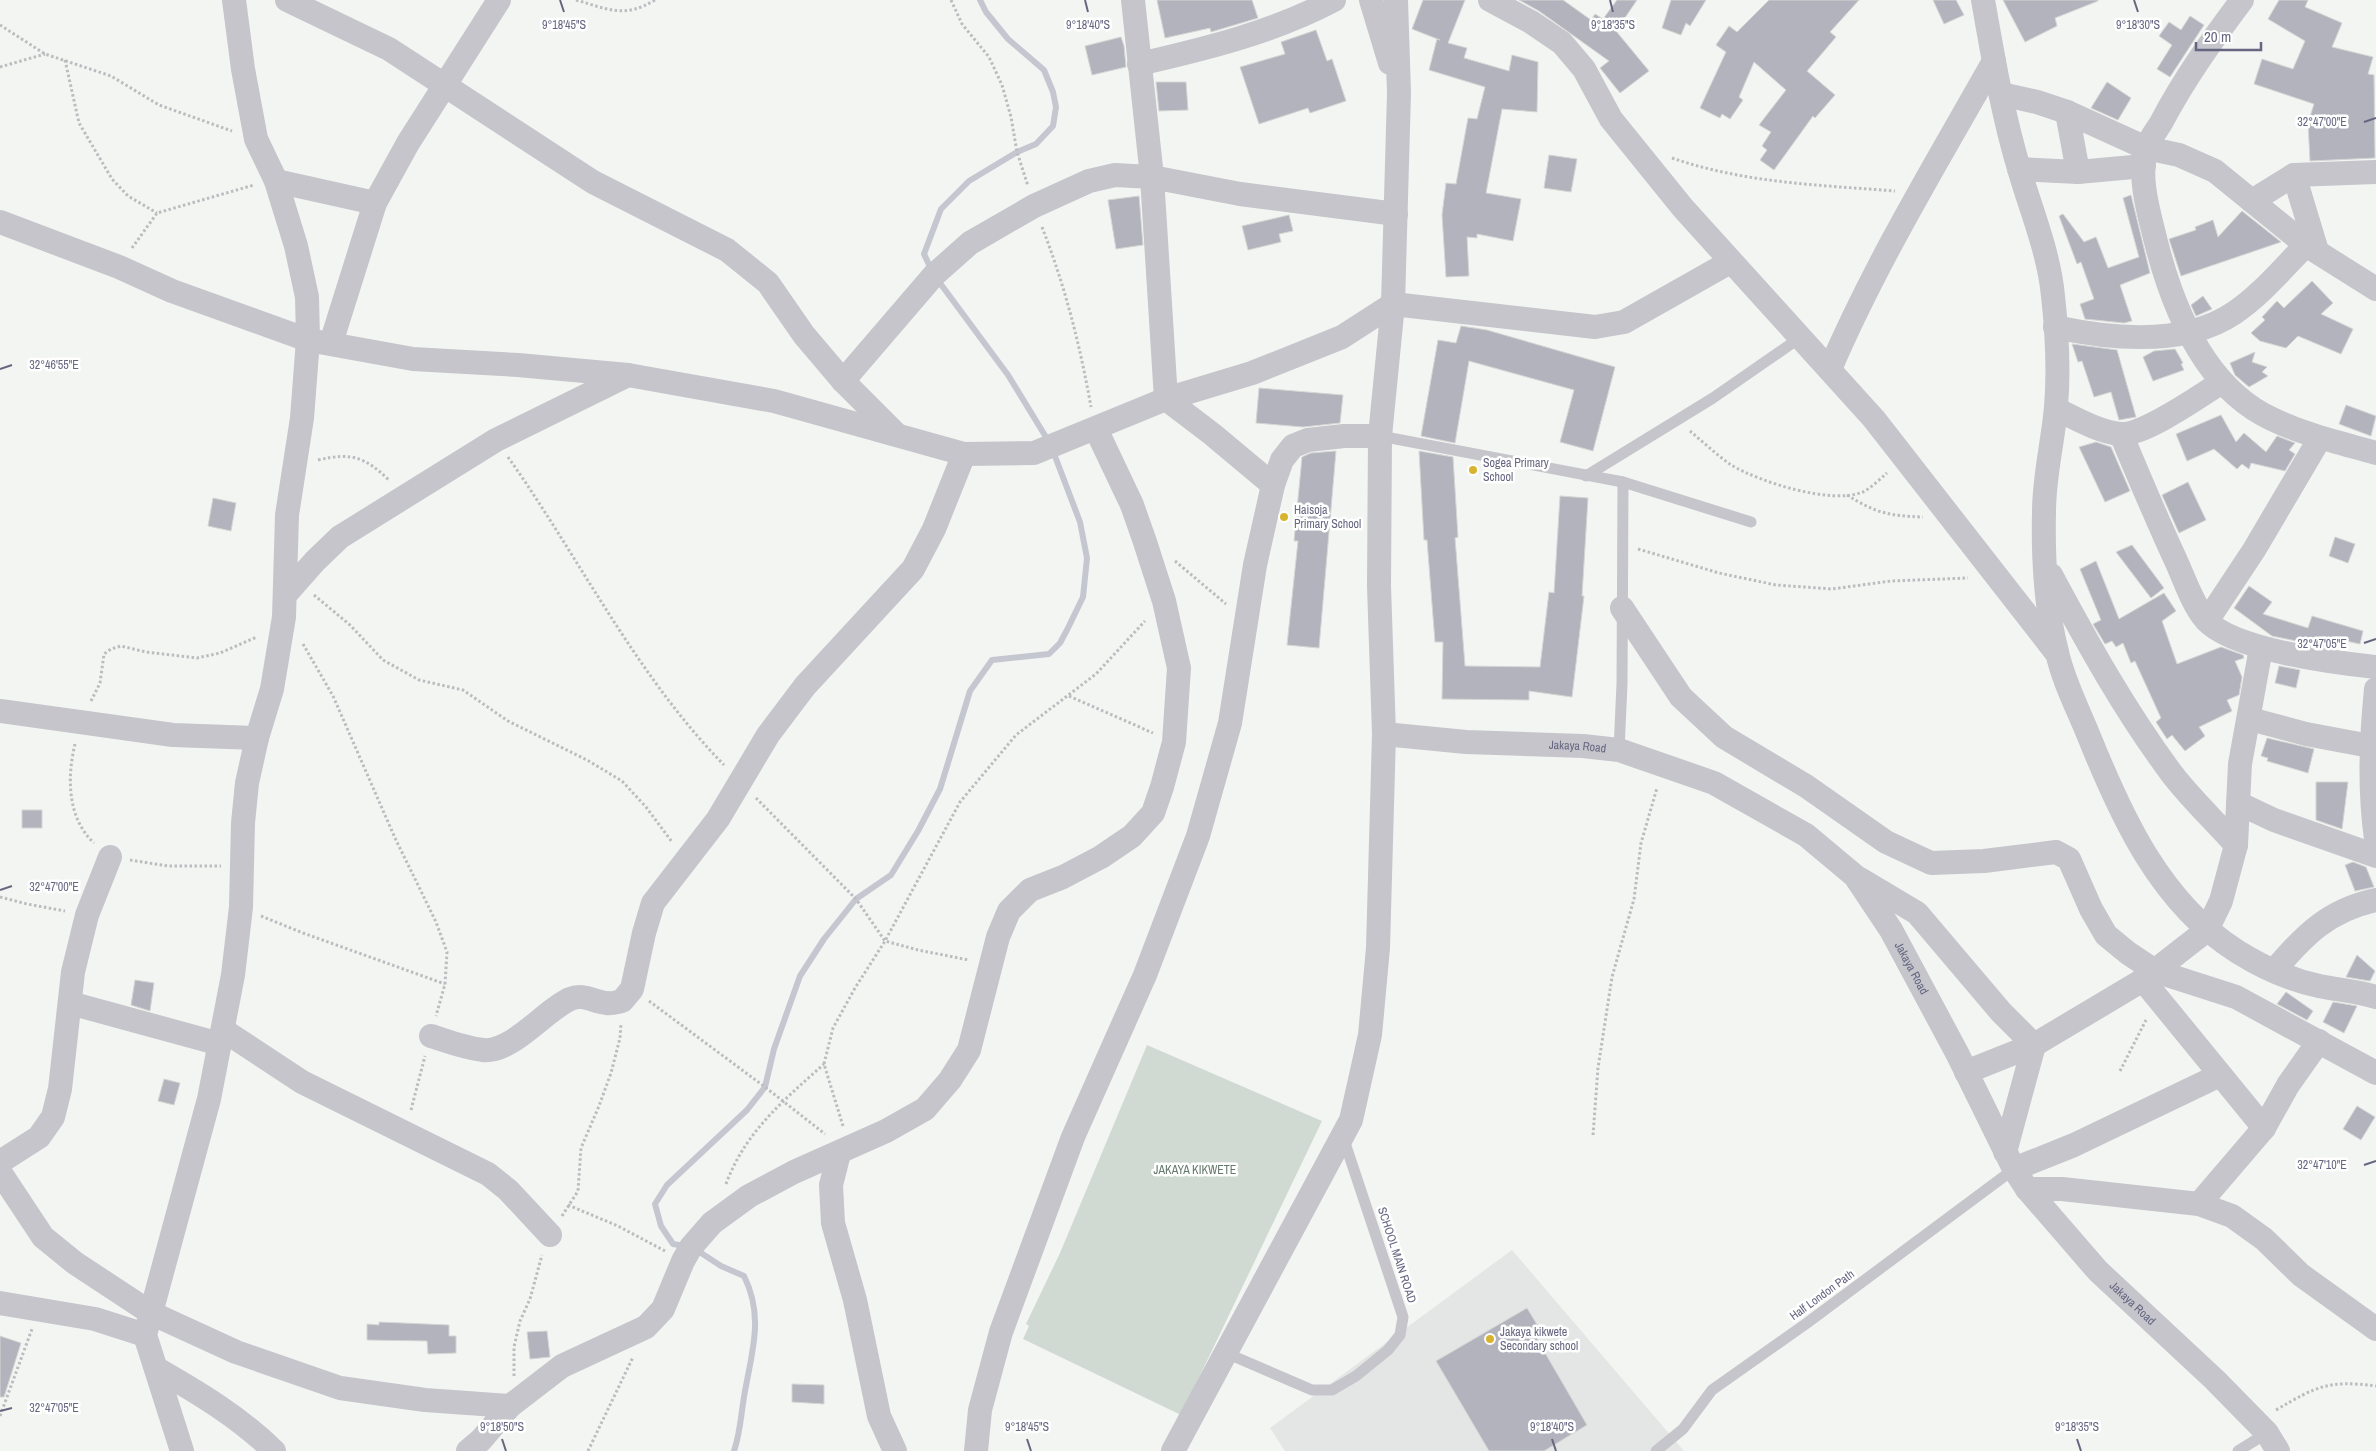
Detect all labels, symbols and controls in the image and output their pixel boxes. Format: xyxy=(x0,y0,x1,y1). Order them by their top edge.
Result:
text: 9°18'45"S xyxy=(542,17,586,33)
text: 9°18'40"S xyxy=(1066,17,1110,33)
text: 9°18'35"S xyxy=(1591,17,1635,33)
text: 9°18'30"S xyxy=(2116,17,2160,33)
scale bar xyxy=(2196,20,2261,52)
text: 20 m xyxy=(2204,26,2231,47)
text: 32°47'00"E xyxy=(2297,114,2347,130)
text: 32°46'55"E xyxy=(29,357,79,373)
place label: Sogea Primary School xyxy=(1483,455,1549,485)
marker: Sogea Primary School xyxy=(1467,464,1479,476)
place label: Haisoja Primary School xyxy=(1294,502,1361,532)
marker: Haisoja Primary School xyxy=(1278,511,1290,523)
text: 32°47'05"E xyxy=(2297,636,2347,652)
street label: Jakaya Road xyxy=(1549,737,1607,757)
text: 32°47'00"E xyxy=(29,879,79,895)
street label: Jakaya Road xyxy=(1891,939,1932,997)
text: 32°47'10"E xyxy=(2297,1157,2347,1173)
park label: JAKAYA KIKWETE xyxy=(1154,1162,1236,1178)
street label: SCHOOL MAIN ROAD xyxy=(1374,1205,1420,1305)
street label: Half London Path xyxy=(1787,1266,1857,1324)
street label: Jakaya Road xyxy=(2106,1278,2159,1329)
place label: Jakaya kikwete Secondary school xyxy=(1500,1324,1578,1354)
marker: Jakaya kikwete Secondary school xyxy=(1484,1333,1496,1345)
text: 32°47'05"E xyxy=(29,1400,79,1416)
text: 9°18'50"S xyxy=(480,1419,524,1435)
text: 9°18'45"S xyxy=(1005,1419,1049,1435)
text: 9°18'40"S xyxy=(1530,1419,1574,1435)
text: 9°18'35"S xyxy=(2055,1419,2099,1435)

